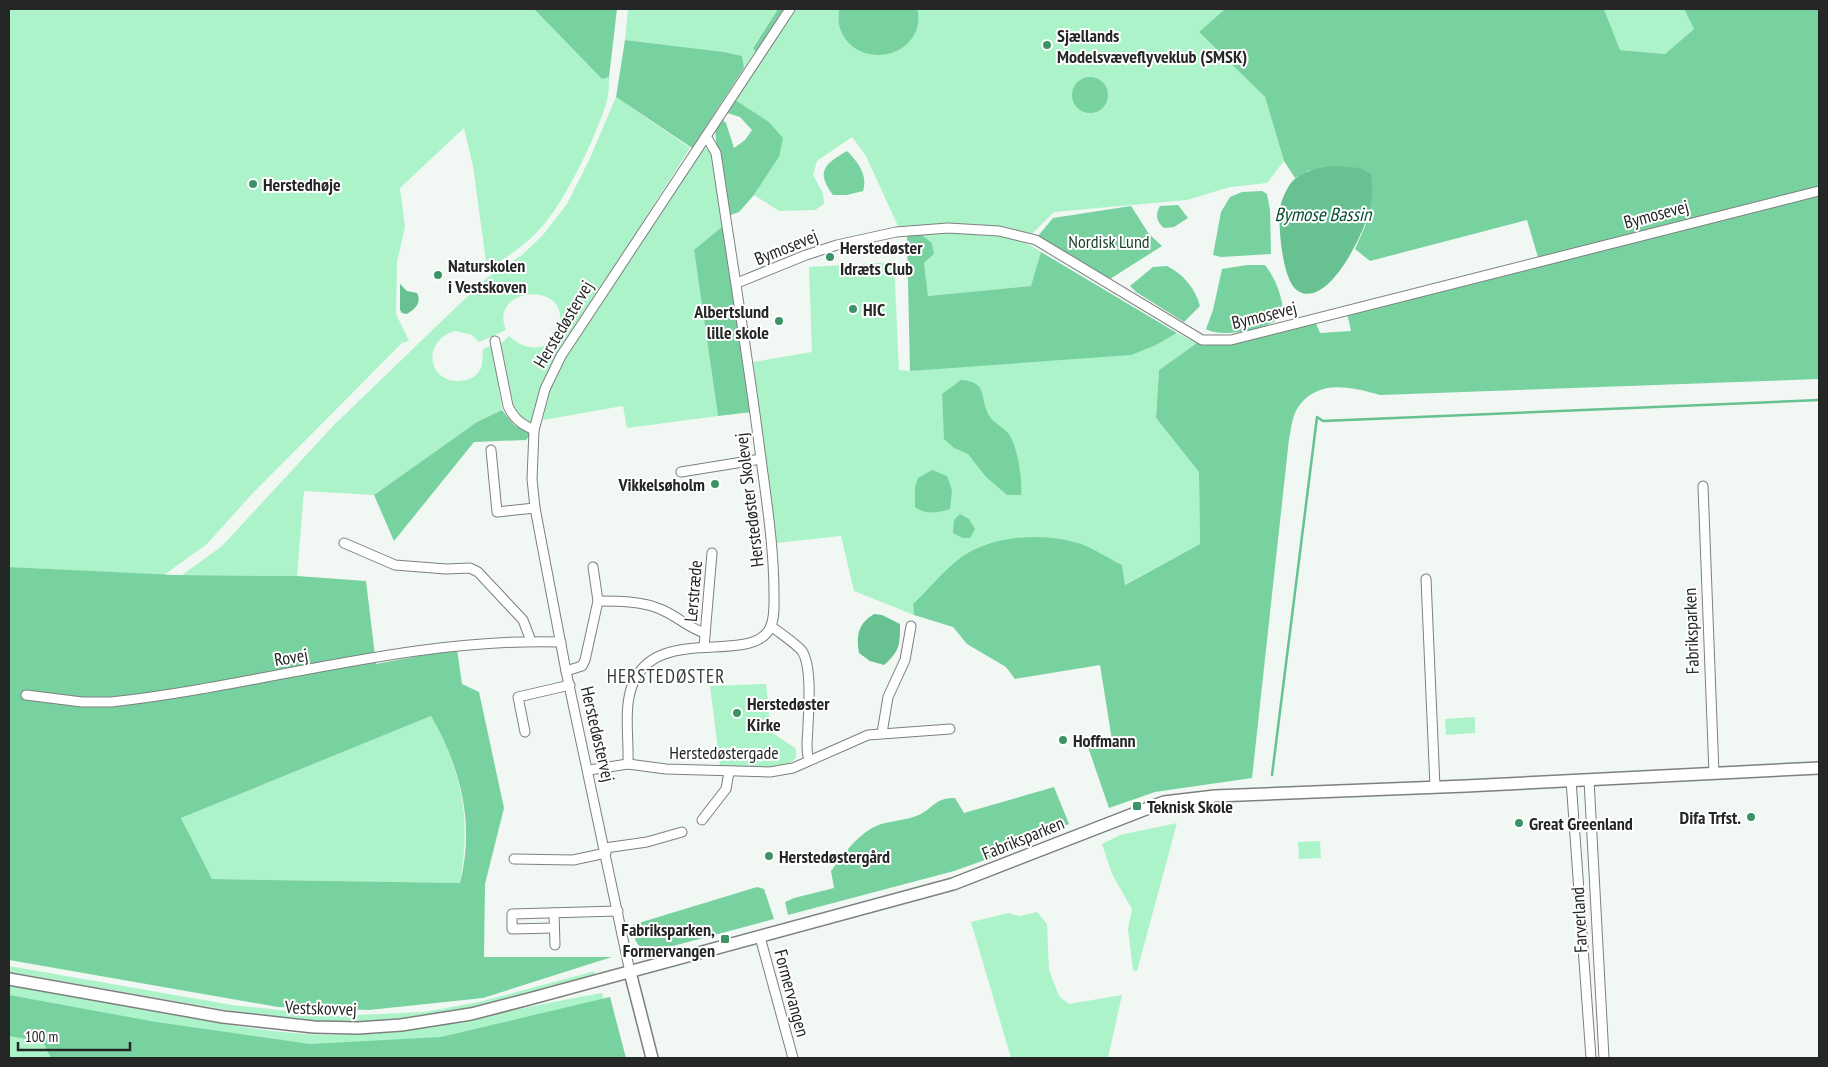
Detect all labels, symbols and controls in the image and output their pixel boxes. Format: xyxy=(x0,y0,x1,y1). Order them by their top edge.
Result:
place label: Sjællands Modelsvæveflyveklub (SMSK) xyxy=(1057,24,1247,68)
marker: Sjællands Modelsvæveflyveklub (SMSK) xyxy=(1041,39,1053,51)
place label: Herstedhøje xyxy=(263,173,341,196)
marker: Herstedhøje xyxy=(247,178,259,190)
street label: Bymosevej xyxy=(1621,194,1691,234)
water label: Bymose Bassin xyxy=(1275,202,1373,226)
street label: Bymosevej xyxy=(751,224,821,270)
park label: Nordisk Lund xyxy=(1068,230,1150,253)
place label: Herstedøster Idræts Club xyxy=(840,236,923,280)
marker: Herstedøster Idræts Club xyxy=(824,251,836,263)
place label: Naturskolen i Vestskoven xyxy=(448,254,527,298)
marker: Naturskolen i Vestskoven xyxy=(432,269,444,281)
street label: Herstedøstervej xyxy=(528,276,598,372)
street label: Bymosevej xyxy=(1229,296,1299,334)
place label: HIC xyxy=(863,298,885,321)
place label: Albertslund lille skole xyxy=(693,300,769,344)
marker: HIC xyxy=(847,303,859,315)
marker: Albertslund lille skole xyxy=(773,315,785,327)
street label: Herstedøster Skolevej xyxy=(729,432,769,568)
place label: Vikkelsøholm xyxy=(617,473,705,496)
marker: Vikkelsøholm xyxy=(709,478,721,490)
street label: Lerstræde xyxy=(679,559,707,623)
street label: Fabriksparken xyxy=(1678,587,1704,675)
street label: Rovej xyxy=(272,643,310,671)
district label: HERSTEDØSTER xyxy=(607,664,725,688)
street label: Herstedøstervej xyxy=(576,684,620,784)
place label: Herstedøster Kirke xyxy=(747,692,830,736)
marker: Herstedøster Kirke xyxy=(731,707,743,719)
place label: Hoffmann xyxy=(1073,729,1136,752)
marker: Hoffmann xyxy=(1057,734,1069,746)
street label: Herstedøstergade xyxy=(669,741,779,764)
place label: Teknisk Skole xyxy=(1147,795,1233,818)
marker: Teknisk Skole xyxy=(1131,800,1143,812)
place label: Difa Trfst. xyxy=(1680,806,1741,829)
street label: Fabriksparken xyxy=(979,811,1067,865)
marker: Difa Trfst. xyxy=(1745,811,1757,823)
place label: Great Greenland xyxy=(1529,812,1633,835)
marker: Great Greenland xyxy=(1513,817,1525,829)
place label: Herstedøstergård xyxy=(779,845,890,868)
marker: Herstedøstergård xyxy=(763,850,775,862)
street label: Farverland xyxy=(1566,886,1592,954)
place label: Fabriksparken, Formervangen xyxy=(621,918,715,962)
marker: Fabriksparken, Formervangen xyxy=(719,933,731,945)
street label: Formervangen xyxy=(769,947,815,1039)
street label: Vestskovvej xyxy=(284,995,357,1021)
scale bar xyxy=(18,1020,130,1052)
text: 100 m xyxy=(25,1027,58,1046)

